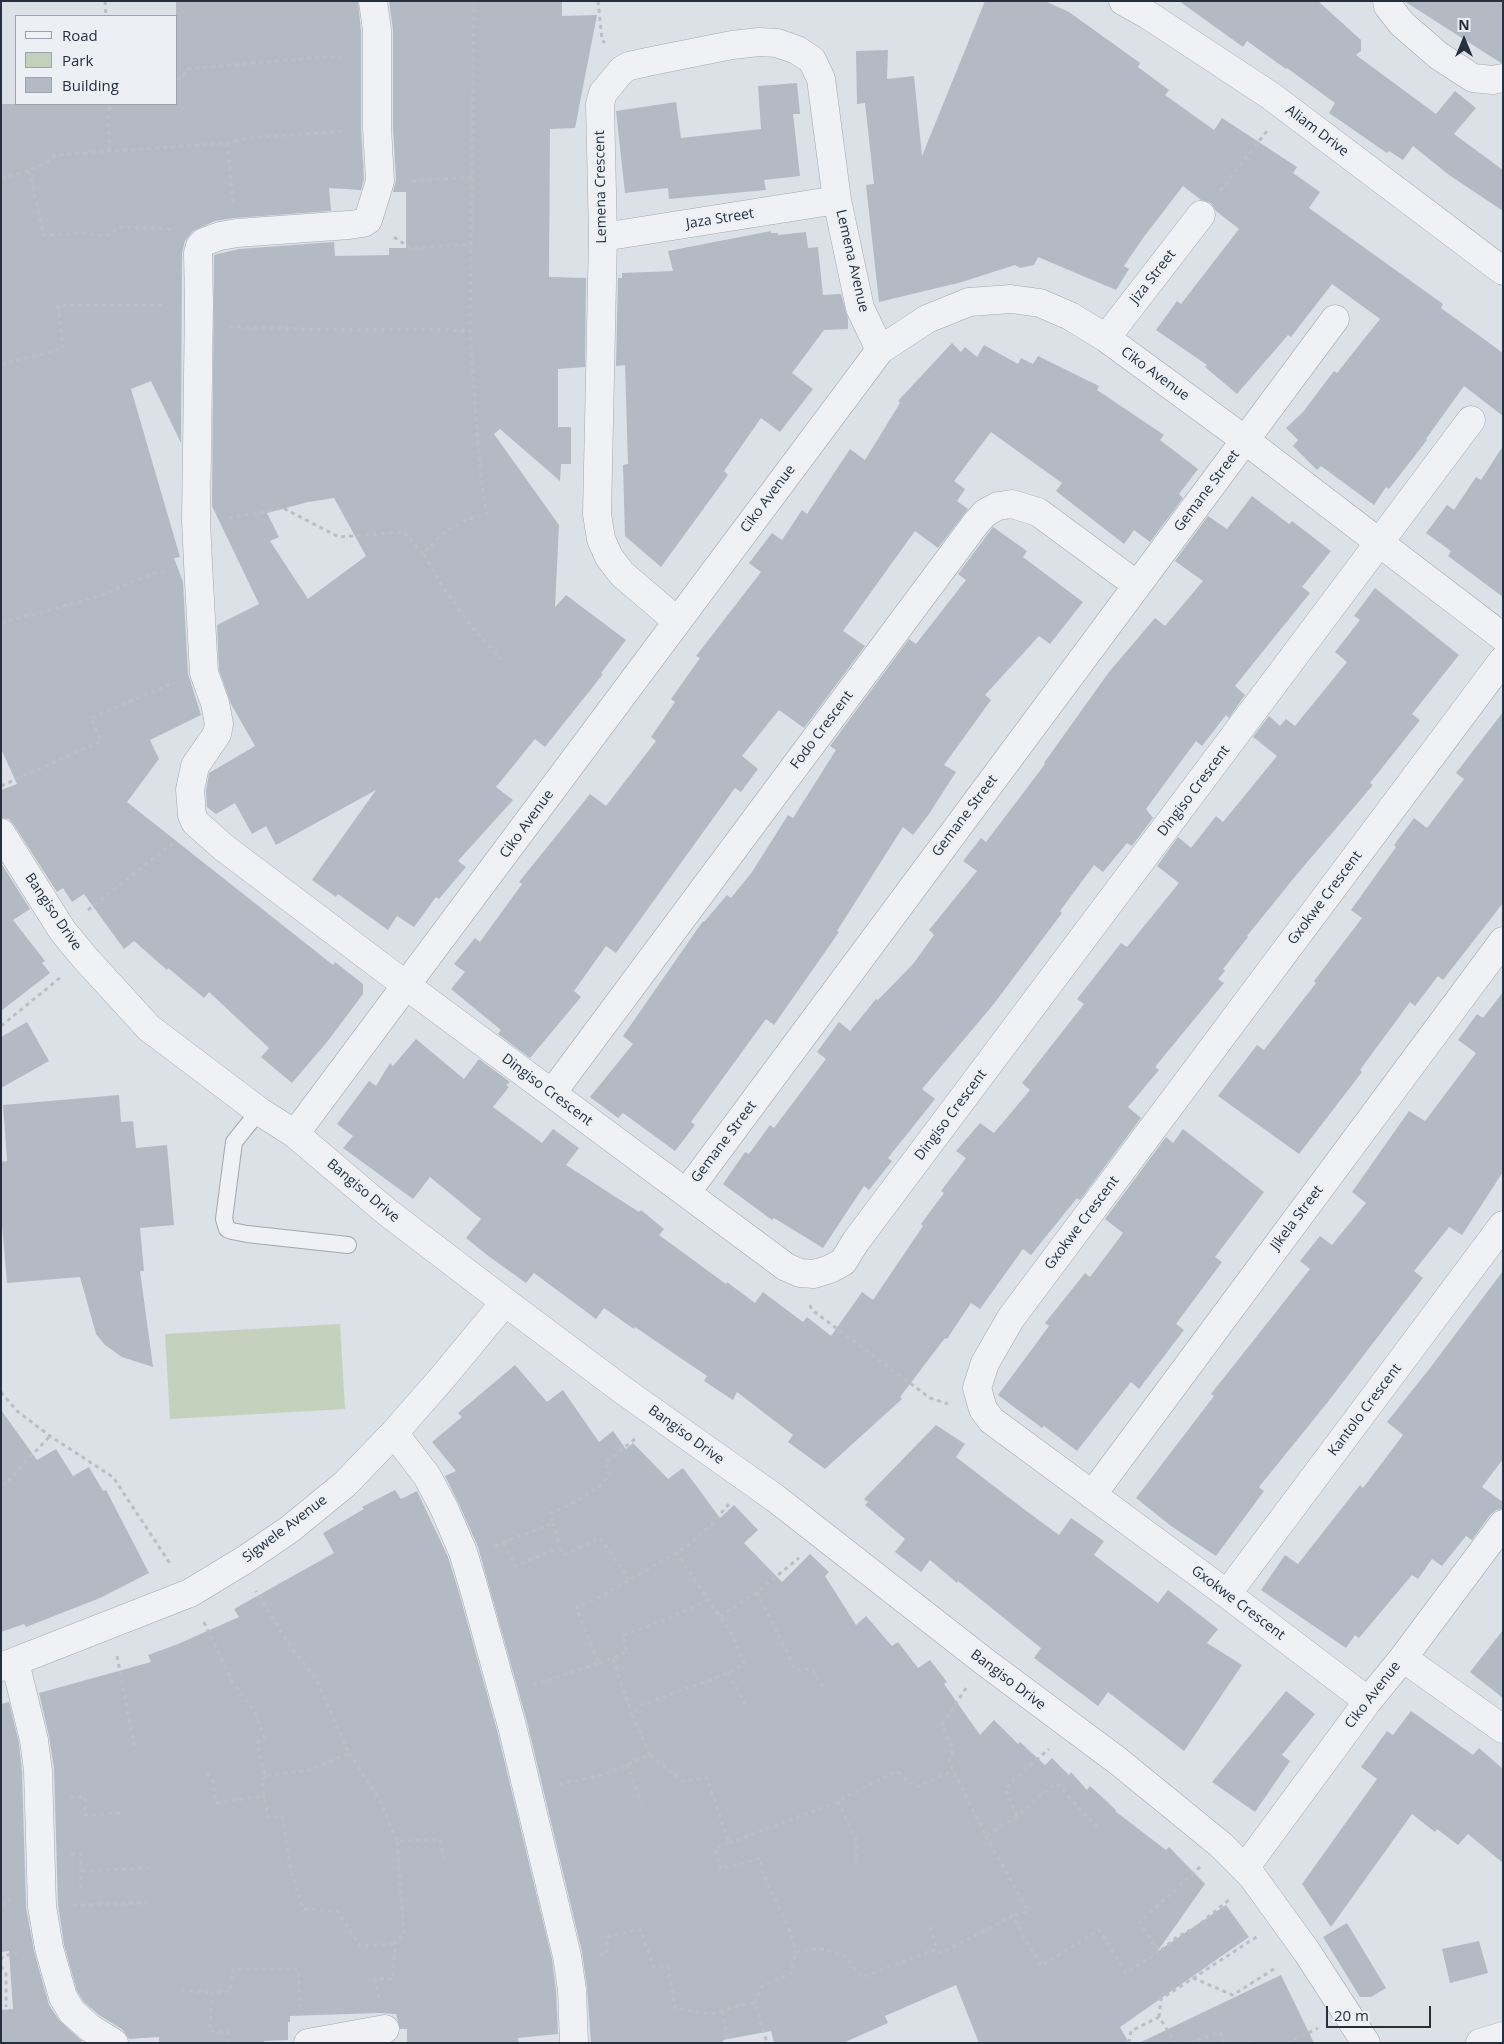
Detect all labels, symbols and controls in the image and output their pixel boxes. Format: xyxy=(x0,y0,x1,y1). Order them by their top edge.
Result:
legend xyxy=(15,15,178,105)
north arrow xyxy=(1439,15,1489,65)
text: N xyxy=(1458,15,1470,34)
text: Road xyxy=(62,25,98,45)
text: Park xyxy=(62,50,93,70)
text: Building xyxy=(62,75,119,95)
street label: Aliam Drive xyxy=(1282,102,1352,160)
street label: Lemena Crescent xyxy=(592,130,610,244)
street label: Jaza Street xyxy=(685,205,755,233)
street label: Lemena Avenue xyxy=(832,208,872,314)
street label: Jiza Street xyxy=(1127,246,1179,308)
street label: Ciko Avenue xyxy=(1117,344,1193,404)
street label: Gemane Street xyxy=(1171,447,1243,535)
street label: Ciko Avenue xyxy=(737,462,799,536)
street label: Fodo Crescent xyxy=(787,688,857,772)
street label: Dingiso Crescent xyxy=(1154,742,1234,840)
street label: Gemane Street xyxy=(929,772,1001,860)
street label: Ciko Avenue xyxy=(497,786,557,862)
street label: Gxokwe Crescent xyxy=(1284,848,1366,948)
street label: Bangiso Drive xyxy=(21,870,85,954)
street label: Dingiso Crescent xyxy=(498,1050,596,1130)
street label: Dingiso Crescent xyxy=(911,1066,991,1164)
street label: Gemane Street xyxy=(688,1098,760,1186)
street label: Bangiso Drive xyxy=(323,1156,403,1226)
street label: Gxokwe Crescent xyxy=(1041,1173,1123,1273)
street label: Jikela Street xyxy=(1267,1182,1327,1254)
street label: Kantolo Crescent xyxy=(1325,1361,1405,1459)
street label: Bangiso Drive xyxy=(645,1402,727,1468)
street label: Sigwele Avenue xyxy=(239,1492,331,1566)
street label: Gxokwe Crescent xyxy=(1188,1562,1288,1644)
street label: Bangiso Drive xyxy=(967,1646,1049,1714)
street label: Ciko Avenue xyxy=(1342,1658,1404,1732)
scale bar xyxy=(1329,1996,1434,2028)
text: 20 m xyxy=(1334,2005,1369,2025)

